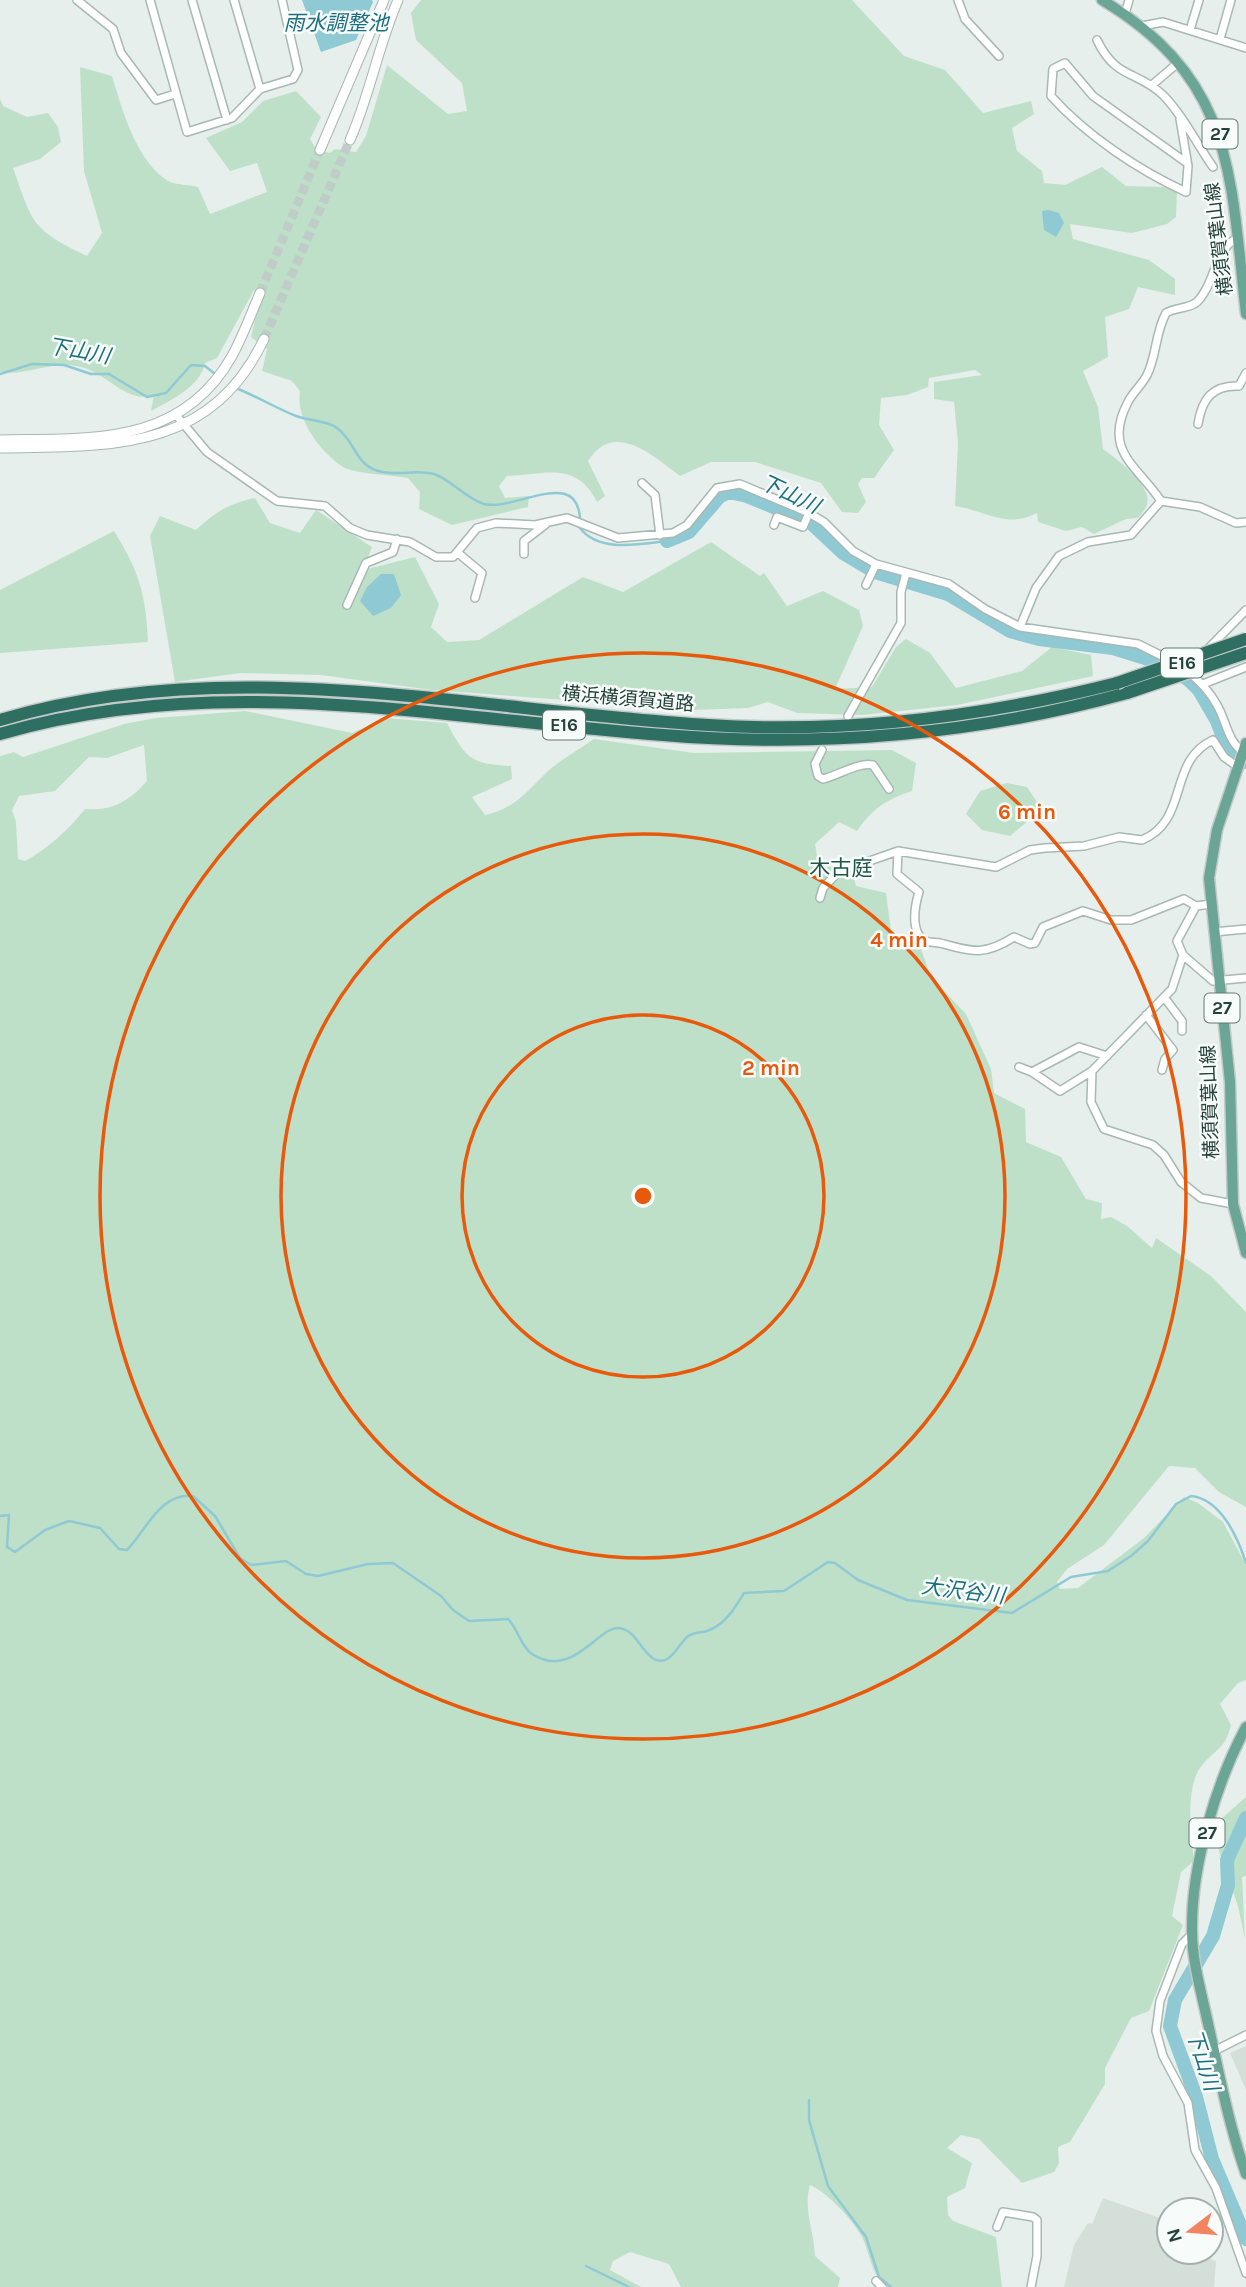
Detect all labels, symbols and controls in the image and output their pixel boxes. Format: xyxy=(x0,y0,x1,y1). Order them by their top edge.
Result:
water label: 雨水調整池 xyxy=(284,11,390,35)
road number: 27 xyxy=(1202,119,1238,148)
street label: 横須賀葉山線 xyxy=(1201,181,1237,297)
water label: 下山川 xyxy=(46,334,114,369)
water label: 下山川 xyxy=(756,470,825,519)
road number: E16 xyxy=(1161,648,1203,678)
street label: 横浜横須賀道路 xyxy=(561,682,695,716)
road number: E16 xyxy=(543,710,585,740)
text: 6 min xyxy=(998,800,1056,824)
district label: 木古庭 xyxy=(810,856,873,880)
text: 4 min xyxy=(870,928,928,952)
road number: 27 xyxy=(1204,993,1240,1023)
street label: 横須賀葉山線 xyxy=(1197,1045,1223,1159)
text: 2 min xyxy=(742,1056,800,1080)
centre of rings xyxy=(631,1184,655,1208)
water label: 大沢谷川 xyxy=(920,1574,1008,1608)
road number: 27 xyxy=(1190,1818,1224,1847)
water label: 下山川 xyxy=(1182,2026,1225,2096)
north arrow xyxy=(1155,2196,1225,2266)
text: N xyxy=(1162,2226,1187,2245)

